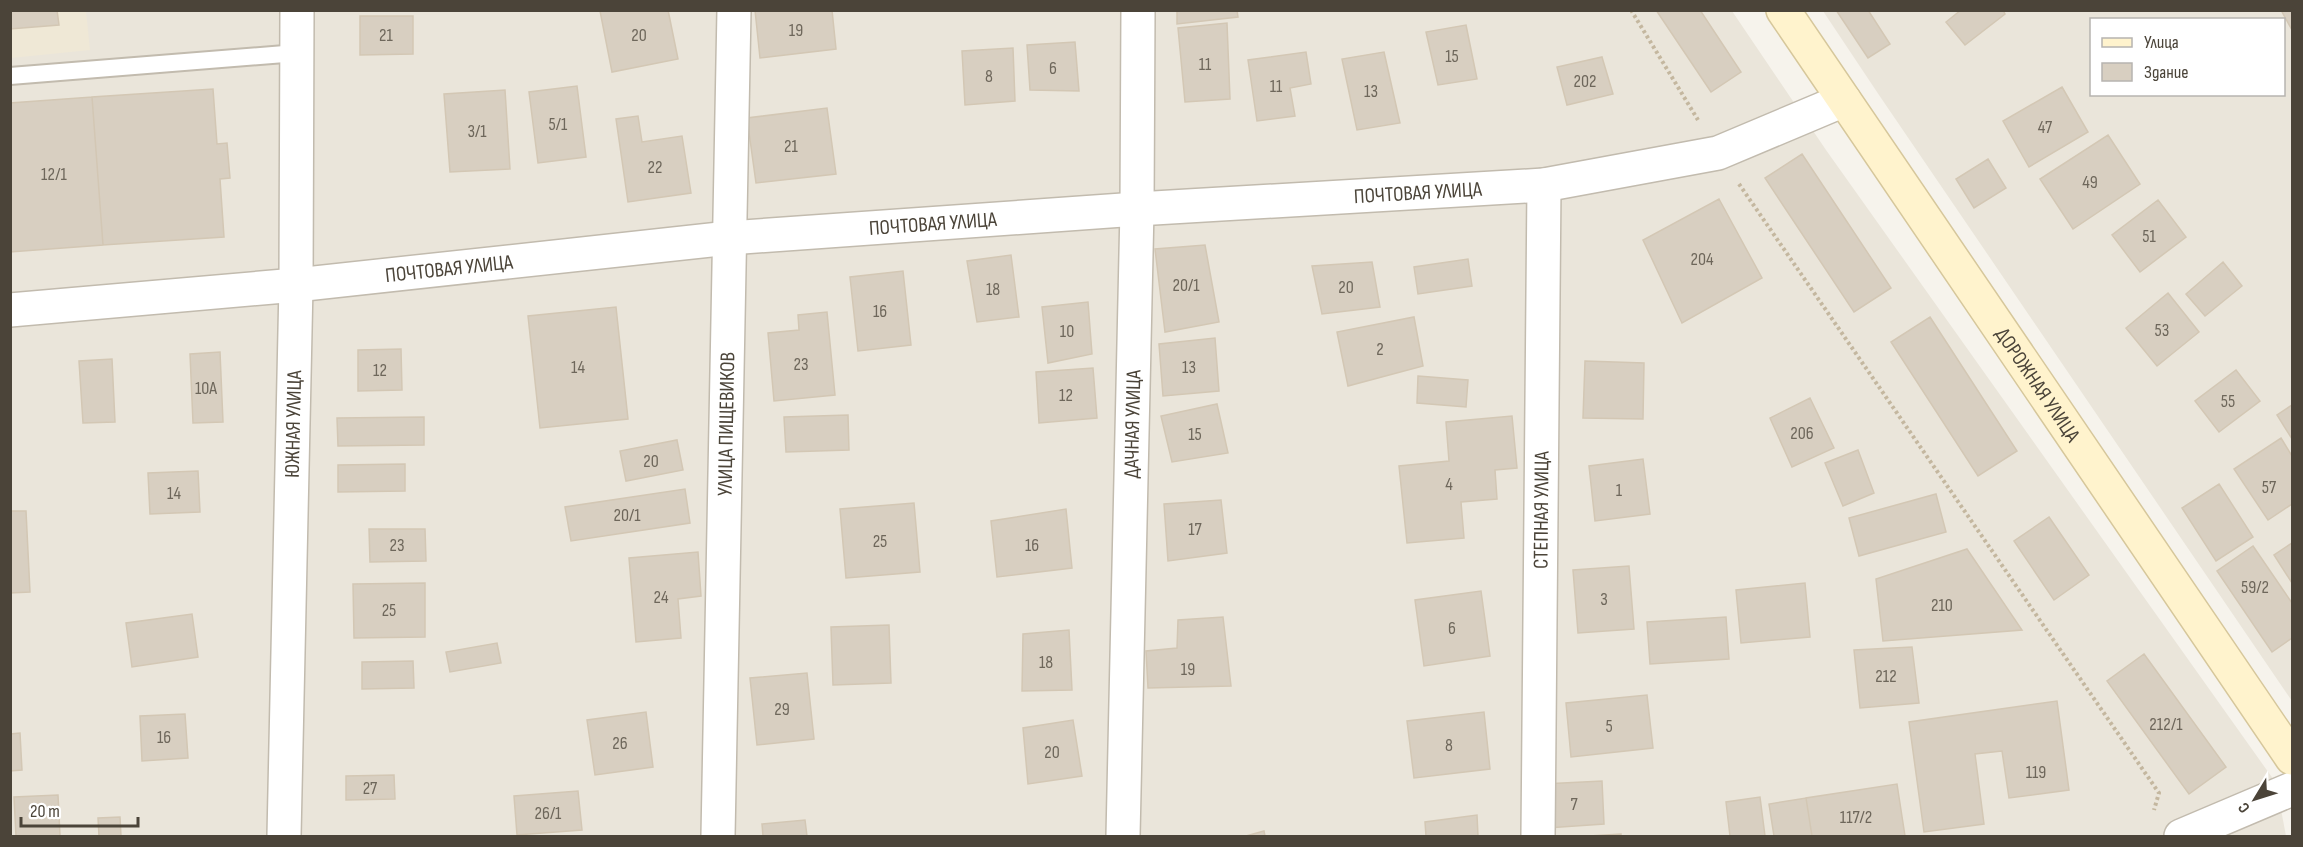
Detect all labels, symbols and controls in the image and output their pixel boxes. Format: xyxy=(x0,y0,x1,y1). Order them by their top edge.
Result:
legend xyxy=(2090,18,2285,96)
house number: 19 xyxy=(789,20,803,41)
house number: 21 xyxy=(379,25,394,46)
house number: 20 xyxy=(631,25,647,46)
text: Улица xyxy=(2144,32,2179,53)
house number: 15 xyxy=(1445,46,1459,67)
house number: 11 xyxy=(1199,54,1212,75)
house number: 6 xyxy=(1049,58,1057,79)
text: Здание xyxy=(2144,62,2189,83)
house number: 8 xyxy=(985,66,993,87)
house number: 202 xyxy=(1574,71,1596,92)
house number: 11 xyxy=(1270,76,1283,97)
house number: 13 xyxy=(1364,81,1378,102)
house number: 5/1 xyxy=(549,114,568,135)
house number: 47 xyxy=(2038,117,2053,138)
house number: 3/1 xyxy=(467,121,487,142)
house number: 21 xyxy=(784,136,799,157)
house number: 22 xyxy=(648,157,662,178)
house number: 12/1 xyxy=(41,164,68,185)
house number: 49 xyxy=(2082,172,2098,193)
street label: ПОЧТОВАЯ УЛИЦА xyxy=(1353,176,1484,209)
street label: ПОЧТОВАЯ УЛИЦА xyxy=(868,206,999,241)
house number: 51 xyxy=(2142,226,2156,247)
street label: ПОЧТОВАЯ УЛИЦА xyxy=(384,249,515,288)
house number: 204 xyxy=(1691,249,1714,270)
house number: 20/1 xyxy=(1173,275,1200,296)
house number: 20 xyxy=(1338,277,1354,298)
house number: 18 xyxy=(986,279,1000,300)
house number: 16 xyxy=(873,301,887,322)
house number: 53 xyxy=(2155,320,2169,341)
house number: 10 xyxy=(1060,321,1074,342)
street label: ДОРОЖНАЯ УЛИЦА xyxy=(1990,323,2086,447)
house number: 2 xyxy=(1376,339,1384,360)
street label: УЛИЦА ПИЩЕВИКОВ xyxy=(712,352,740,496)
house number: 23 xyxy=(794,354,809,375)
house number: 14 xyxy=(571,357,585,378)
house number: 13 xyxy=(1182,357,1196,378)
house number: 12 xyxy=(373,360,387,381)
street label: ЮЖНАЯ УЛИЦА xyxy=(279,369,307,478)
street label: ДАЧНАЯ УЛИЦА xyxy=(1118,369,1146,479)
house number: 10А xyxy=(195,378,217,399)
house number: 12 xyxy=(1059,385,1073,406)
house number: 55 xyxy=(2221,391,2235,412)
house number: 206 xyxy=(1790,423,1814,444)
house number: 15 xyxy=(1188,424,1202,445)
street label: СТЕПНАЯ УЛИЦА xyxy=(1528,450,1554,569)
house number: 20 xyxy=(643,451,659,472)
house number: 4 xyxy=(1445,474,1453,495)
house number: 57 xyxy=(2262,477,2277,498)
house number: 1 xyxy=(1616,480,1623,501)
house number: 14 xyxy=(167,483,181,504)
house number: 20/1 xyxy=(614,505,641,526)
house number: 17 xyxy=(1188,519,1203,540)
house number: 25 xyxy=(873,531,887,552)
house number: 23 xyxy=(390,535,405,556)
house number: 16 xyxy=(1025,535,1039,556)
house number: 59/2 xyxy=(2241,577,2269,598)
house number: 24 xyxy=(654,587,669,608)
house number: 3 xyxy=(1600,589,1608,610)
house number: 210 xyxy=(1931,595,1953,616)
house number: 25 xyxy=(382,600,396,621)
house number: 6 xyxy=(1448,618,1456,639)
house number: 18 xyxy=(1039,652,1053,673)
house number: 19 xyxy=(1181,659,1195,680)
house number: 212 xyxy=(1875,666,1897,687)
house number: 29 xyxy=(774,699,790,720)
house number: 212/1 xyxy=(2149,714,2183,735)
house number: 5 xyxy=(1605,716,1613,737)
house number: 16 xyxy=(157,727,171,748)
house number: 26 xyxy=(612,733,628,754)
house number: 8 xyxy=(1445,735,1453,756)
house number: 20 xyxy=(1044,742,1060,763)
house number: 119 xyxy=(2026,762,2046,783)
north arrow xyxy=(2225,769,2285,829)
house number: 27 xyxy=(363,778,378,799)
scale bar xyxy=(21,790,138,828)
house number: 7 xyxy=(1570,794,1578,815)
text: С xyxy=(2234,798,2254,816)
text: 20 m xyxy=(30,801,60,822)
house number: 26/1 xyxy=(535,803,562,824)
house number: 117/2 xyxy=(1840,807,1872,828)

